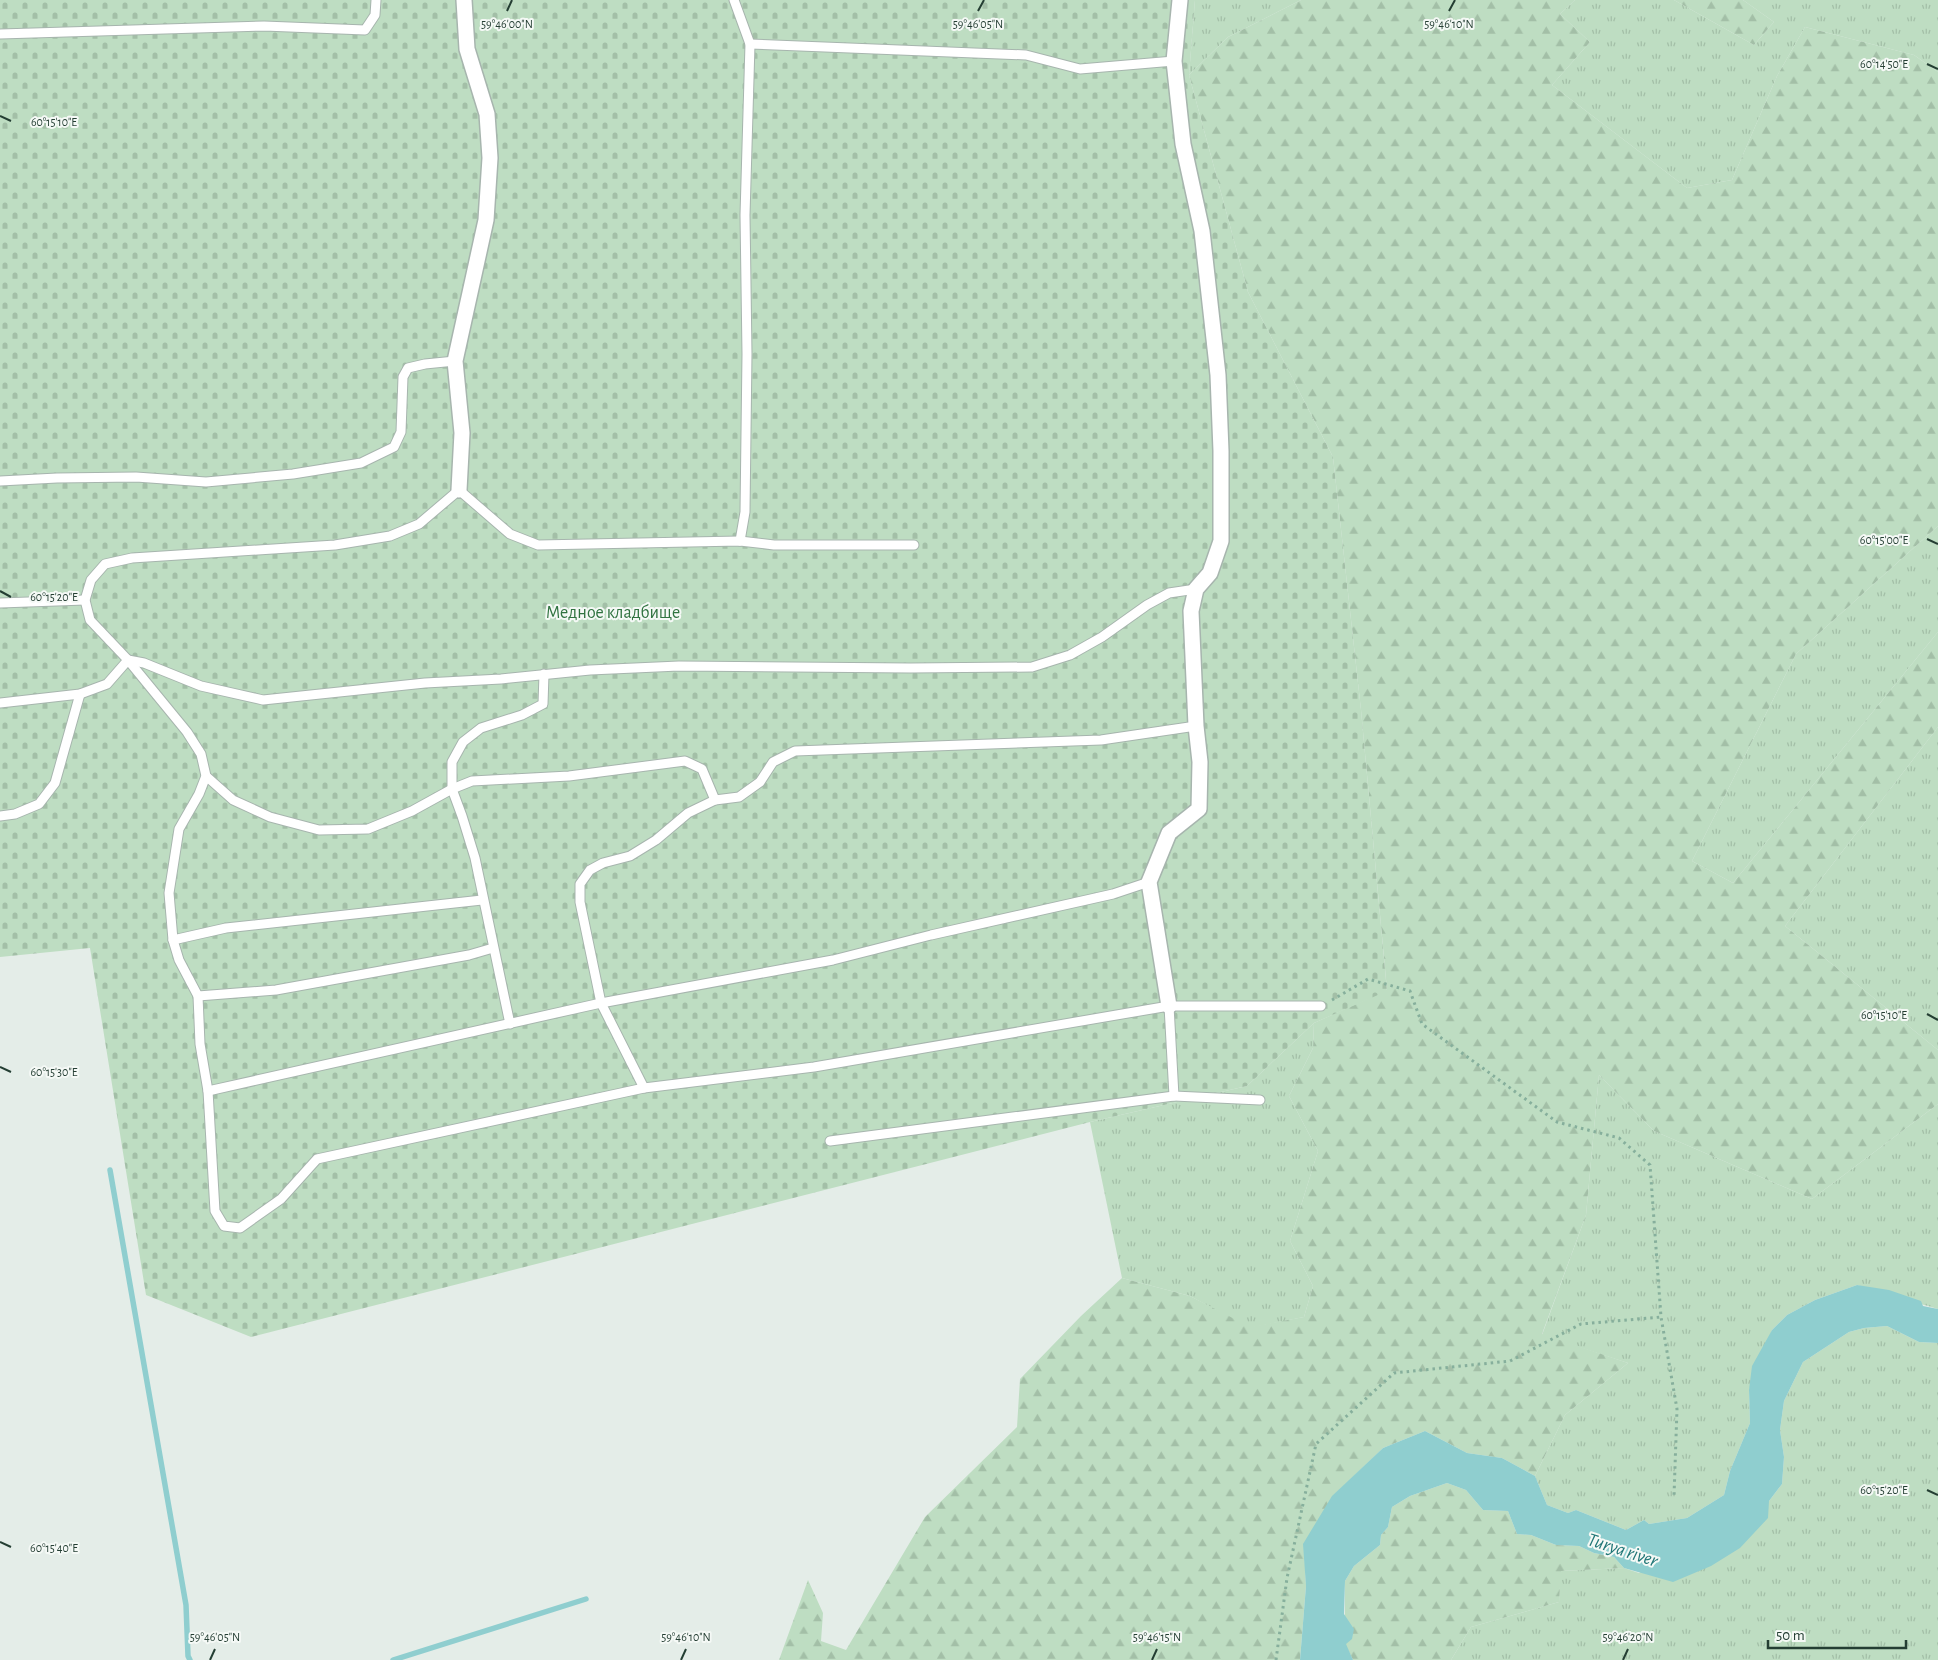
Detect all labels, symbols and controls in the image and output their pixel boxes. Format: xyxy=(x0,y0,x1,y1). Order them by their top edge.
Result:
text: 59°46'00"N xyxy=(481,18,533,30)
text: 59°46'05"N xyxy=(953,18,1003,30)
text: 59°46'10"N xyxy=(1424,18,1474,30)
text: 60°14'50"E xyxy=(1860,58,1908,70)
text: 60°15'10"E xyxy=(31,116,77,128)
text: 60°15'00"E xyxy=(1860,534,1908,546)
text: 60°15'20"E xyxy=(30,591,78,603)
park label: Медное кладбище xyxy=(546,603,680,622)
text: 60°15'10"E xyxy=(1861,1009,1907,1021)
text: 60°15'30"E xyxy=(30,1066,78,1078)
text: 60°15'20"E xyxy=(1860,1484,1908,1496)
water label: Turya river xyxy=(1585,1530,1661,1571)
text: 60°15'40"E xyxy=(30,1542,78,1554)
scale bar xyxy=(1768,1618,1906,1650)
text: 50 m xyxy=(1776,1628,1805,1643)
text: 59°46'05"N xyxy=(190,1631,240,1643)
text: 59°46'10"N xyxy=(661,1631,711,1643)
text: 59°46'15"N xyxy=(1133,1631,1181,1643)
text: 59°46'20"N xyxy=(1603,1631,1653,1643)

